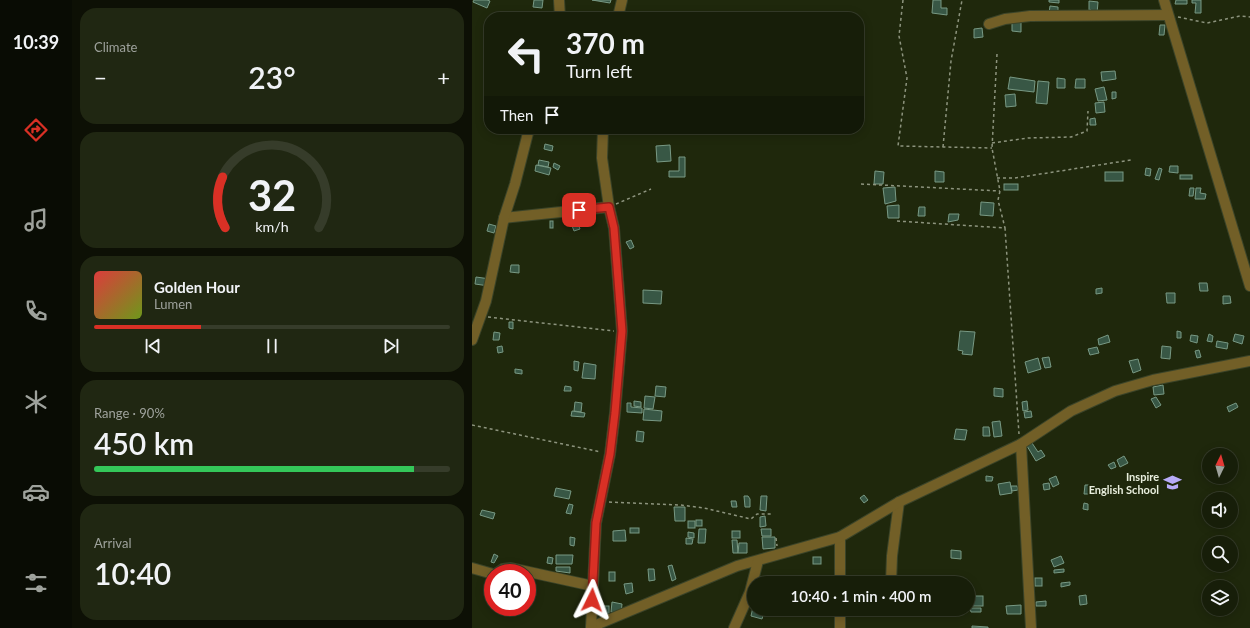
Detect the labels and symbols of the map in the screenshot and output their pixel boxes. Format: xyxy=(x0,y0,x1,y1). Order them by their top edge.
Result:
pin xyxy=(562,193,596,227)
north arrow xyxy=(1202,448,1238,484)
place label: Inspire English School xyxy=(1089,470,1159,496)
school or university icon: Inspire English School xyxy=(1162,473,1182,493)
speed limit sign: 40 xyxy=(484,564,536,616)
position arrow xyxy=(571,579,613,621)

